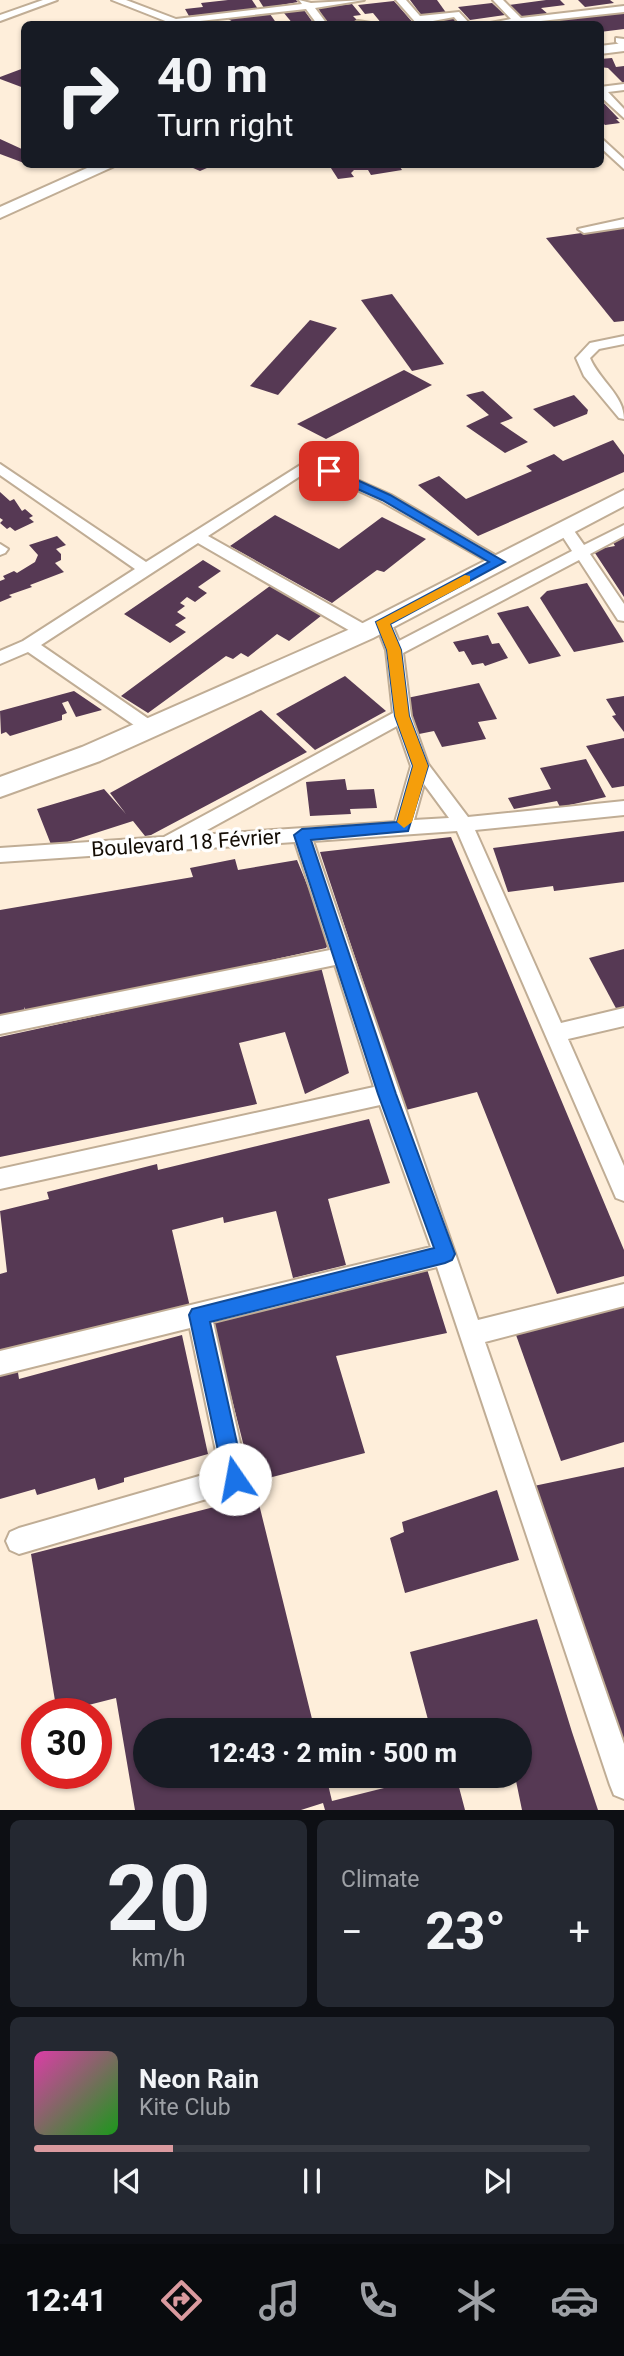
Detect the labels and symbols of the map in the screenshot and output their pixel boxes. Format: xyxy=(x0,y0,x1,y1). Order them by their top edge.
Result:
pin xyxy=(299,441,359,501)
street label: Boulevard 18 Février xyxy=(90,824,282,862)
position arrow xyxy=(198,1442,272,1516)
speed limit sign: 30 xyxy=(21,1698,112,1789)

